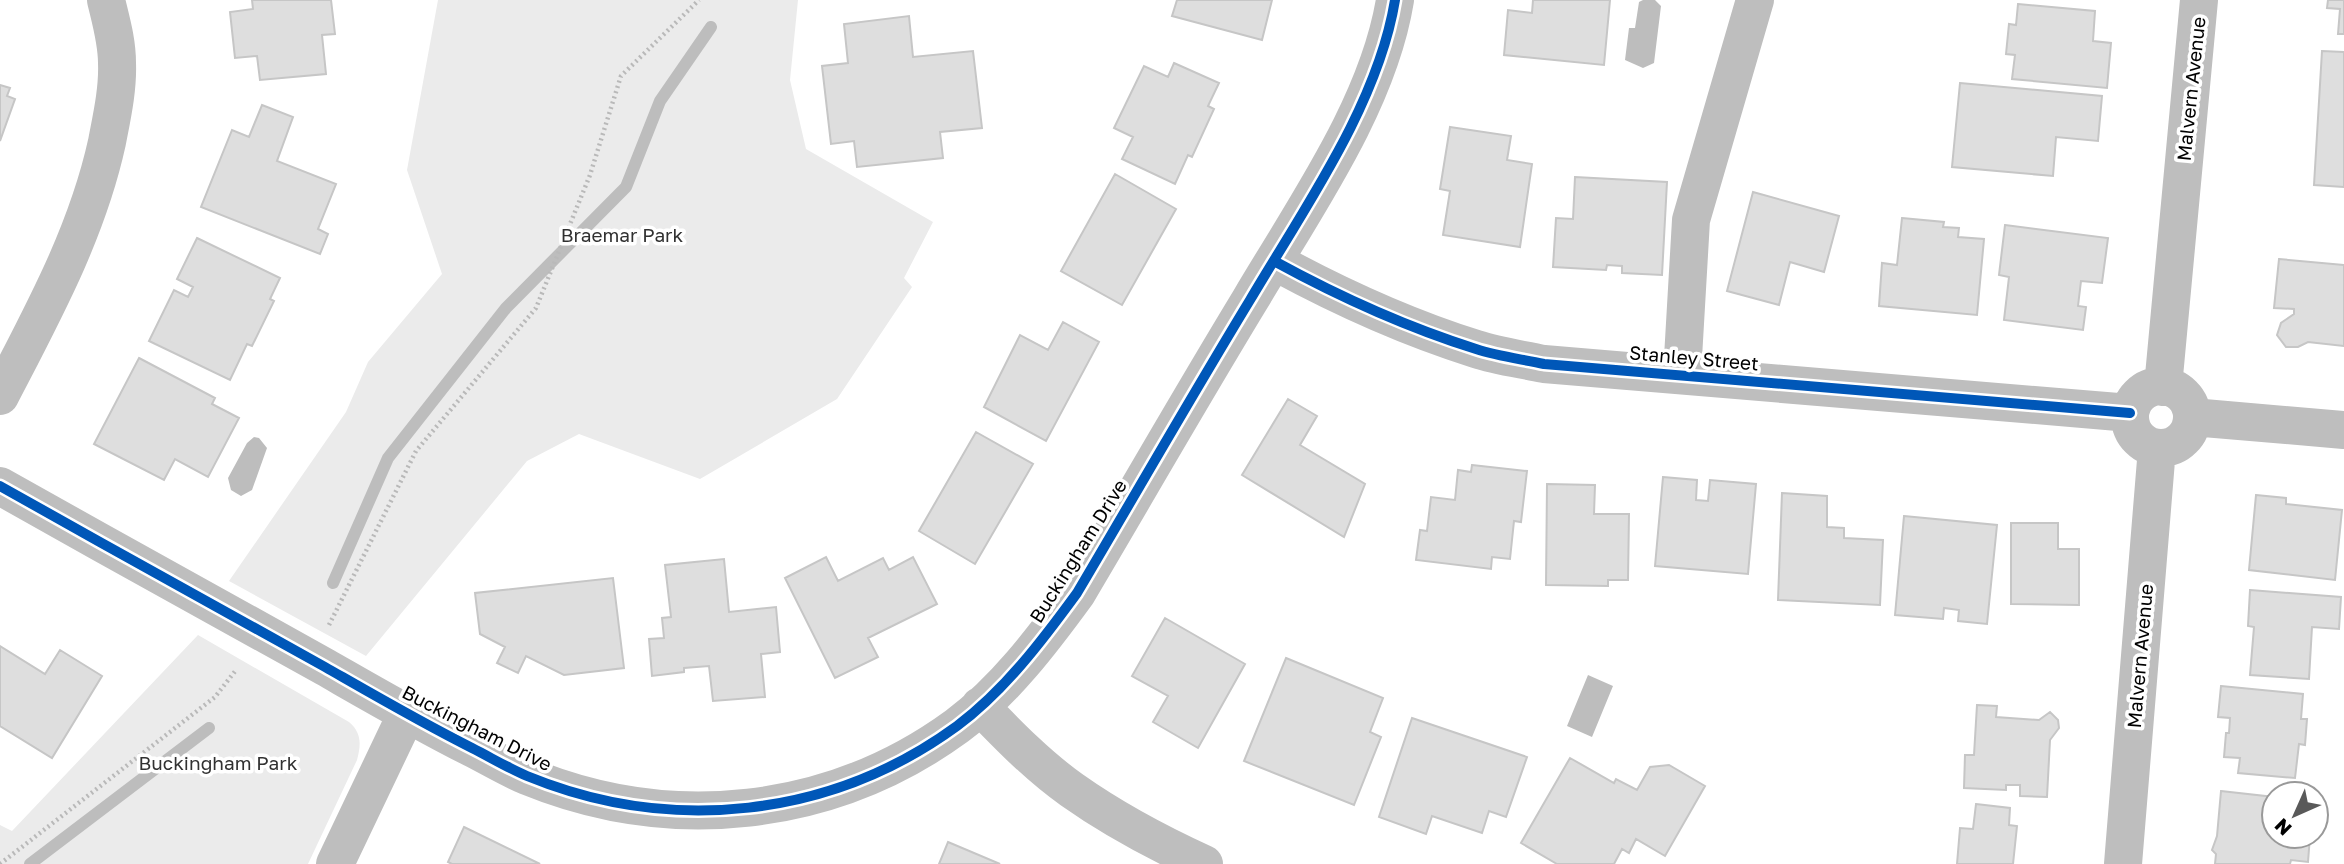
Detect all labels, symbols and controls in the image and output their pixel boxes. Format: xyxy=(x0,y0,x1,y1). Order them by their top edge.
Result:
street label: Malvern Avenue xyxy=(2171,16,2210,162)
park label: Braemar Park xyxy=(561,223,684,246)
street label: Stanley Street xyxy=(1628,340,1760,375)
street label: Buckingham Drive xyxy=(1024,475,1131,627)
street label: Malvern Avenue xyxy=(2122,583,2157,729)
street label: Buckingham Drive xyxy=(399,680,556,775)
park label: Buckingham Park xyxy=(139,751,298,774)
north arrow xyxy=(2260,780,2330,850)
text: N xyxy=(2269,814,2296,841)

